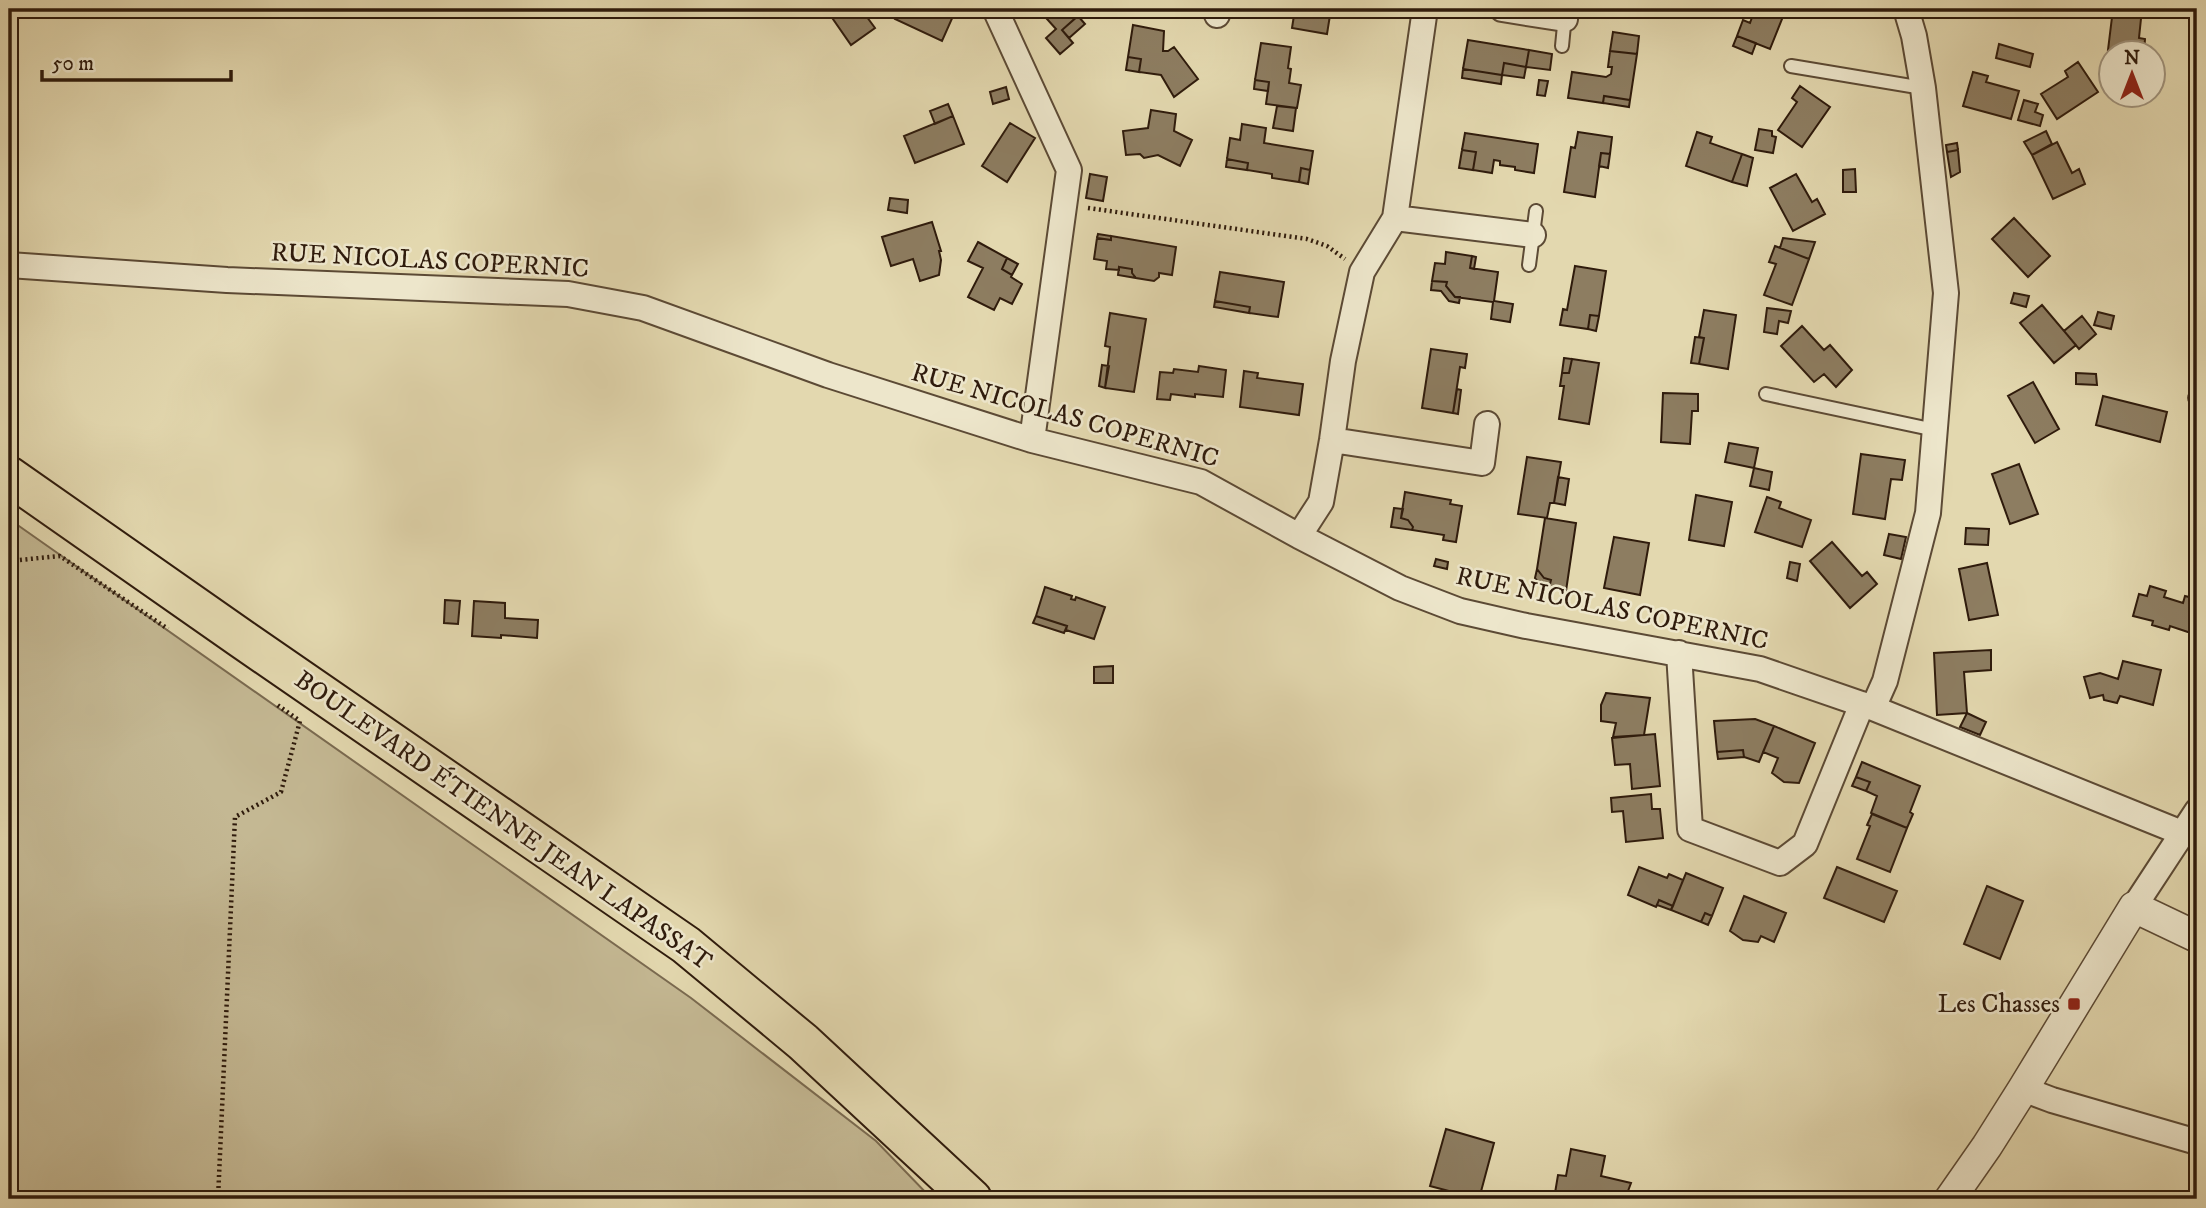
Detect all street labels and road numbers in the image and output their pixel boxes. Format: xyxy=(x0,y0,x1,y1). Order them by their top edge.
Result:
street label: RUE NICOLAS COPERNIC xyxy=(270,236,590,286)
street label: RUE NICOLAS COPERNIC xyxy=(907,356,1223,476)
street label: RUE NICOLAS COPERNIC xyxy=(1453,560,1771,658)
street label: BOULEVARD ÉTIENNE JEAN LAPASSAT xyxy=(288,664,718,979)

